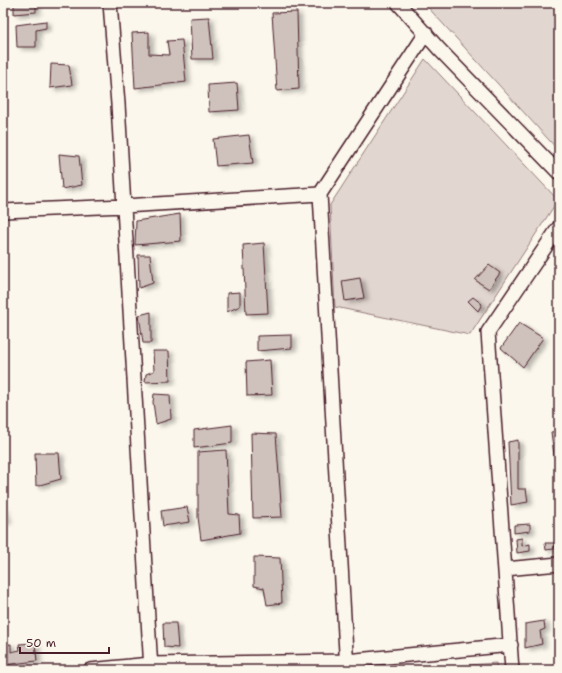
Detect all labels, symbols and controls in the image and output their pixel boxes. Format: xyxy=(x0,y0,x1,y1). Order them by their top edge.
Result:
scale bar xyxy=(20,629,109,655)
text: 50 m xyxy=(26,635,56,651)

